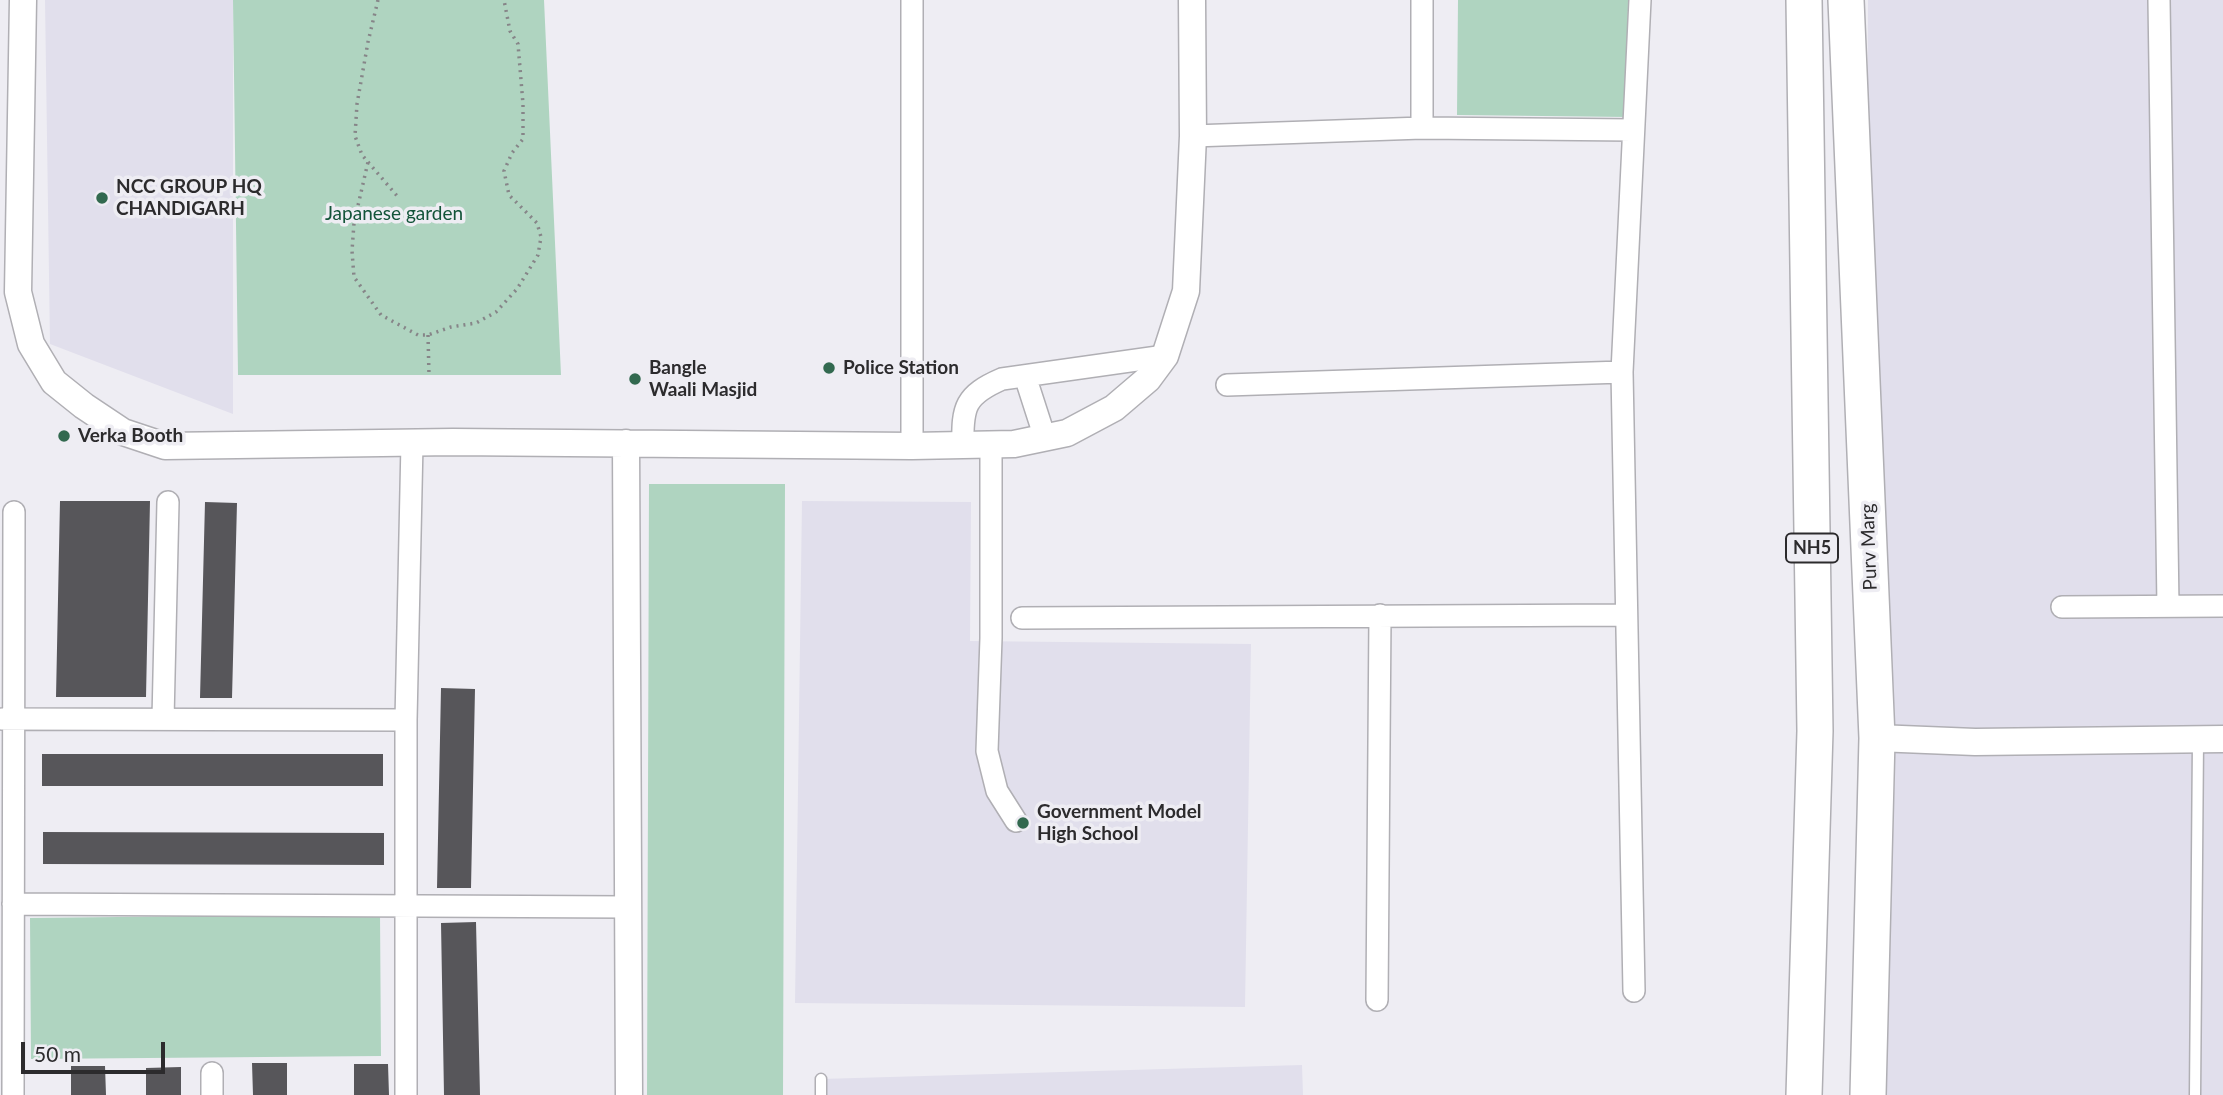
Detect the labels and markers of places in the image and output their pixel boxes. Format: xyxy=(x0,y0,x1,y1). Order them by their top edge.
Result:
place label: NCC GROUP HQ CHANDIGARH xyxy=(116,176,262,220)
marker: NCC GROUP HQ CHANDIGARH xyxy=(94,190,110,206)
place label: Bangle Waali Masjid xyxy=(649,357,757,401)
place label: Police Station xyxy=(843,357,959,379)
marker: Police Station xyxy=(821,360,837,376)
marker: Bangle Waali Masjid xyxy=(627,371,643,387)
place label: Verka Booth xyxy=(78,425,183,447)
marker: Verka Booth xyxy=(56,428,72,444)
place label: Government Model High School xyxy=(1037,801,1202,845)
marker: Government Model High School xyxy=(1015,815,1031,831)

